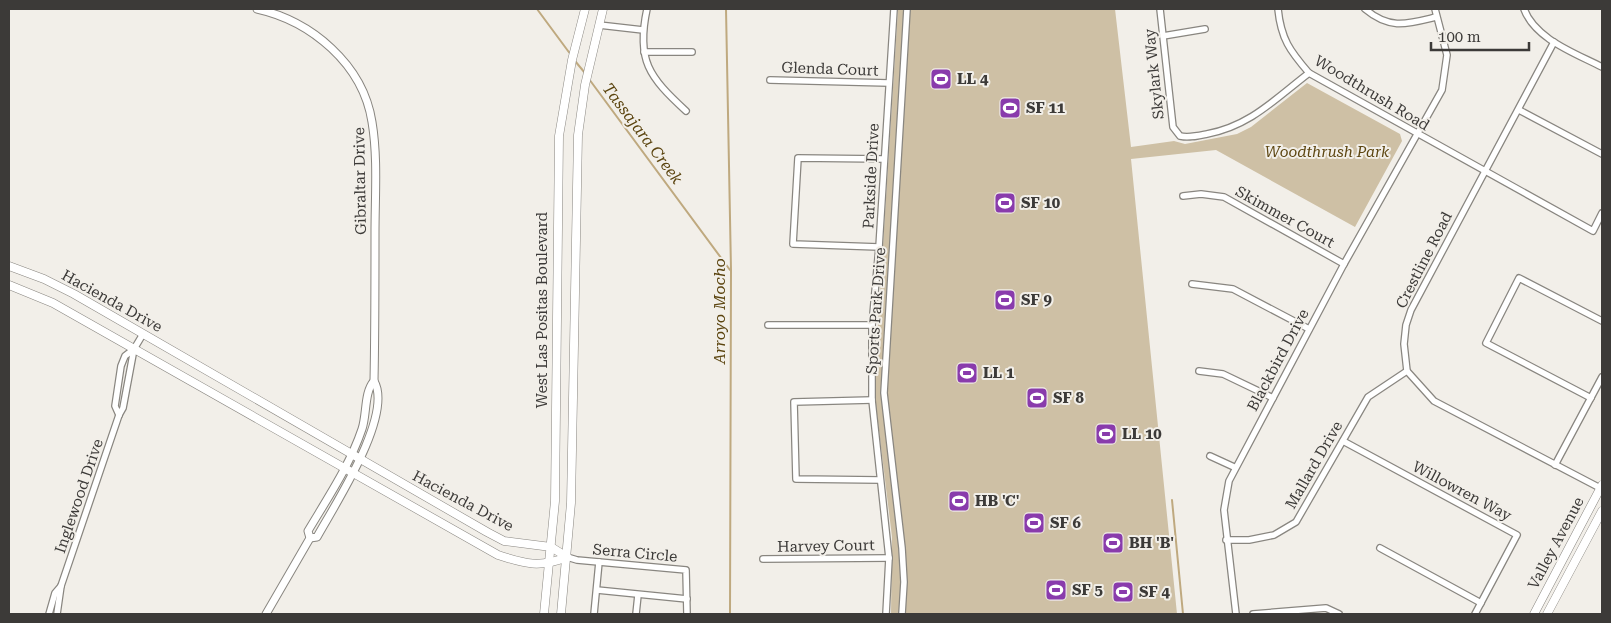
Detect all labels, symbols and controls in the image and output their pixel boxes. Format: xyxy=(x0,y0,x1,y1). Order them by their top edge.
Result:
scale bar xyxy=(1431,20,1528,52)
street label: Skylark Way xyxy=(1140,28,1168,120)
text: 100 m xyxy=(1438,28,1481,46)
street label: Woodthrush Road xyxy=(1311,52,1433,135)
street label: Glenda Court xyxy=(781,58,879,80)
sports icon: LL 4 xyxy=(929,67,953,91)
place label: LL 4 xyxy=(957,70,989,88)
water label: Tassajara Creek xyxy=(598,79,687,188)
sports icon: SF 11 xyxy=(998,96,1022,120)
place label: SF 11 xyxy=(1026,99,1066,117)
street label: Parkside Drive xyxy=(859,123,883,229)
street label: Gibraltar Drive xyxy=(350,127,370,235)
park label: Woodthrush Park xyxy=(1265,143,1390,161)
street label: Skimmer Court xyxy=(1232,182,1338,252)
sports icon: SF 10 xyxy=(993,191,1017,215)
place label: SF 10 xyxy=(1021,194,1061,212)
street label: Crestline Road xyxy=(1392,208,1456,311)
street label: West Las Positas Boulevard xyxy=(533,211,551,408)
street label: Sports Park Drive xyxy=(863,247,889,375)
water label: Arroyo Mocho xyxy=(710,258,729,365)
street label: Hacienda Drive xyxy=(59,266,165,336)
sports icon: SF 9 xyxy=(993,288,1017,312)
place label: SF 9 xyxy=(1021,291,1052,309)
street label: Blackbird Drive xyxy=(1243,306,1313,414)
sports icon: LL 1 xyxy=(955,361,979,385)
place label: LL 1 xyxy=(983,364,1015,382)
sports icon: SF 8 xyxy=(1025,386,1049,410)
place label: SF 8 xyxy=(1053,389,1084,407)
street label: Mallard Drive xyxy=(1282,418,1346,512)
sports icon: LL 10 xyxy=(1094,422,1118,446)
place label: LL 10 xyxy=(1122,425,1162,443)
street label: Inglewood Drive xyxy=(51,437,107,555)
street label: Willowren Way xyxy=(1409,457,1515,525)
street label: Hacienda Drive xyxy=(409,467,517,535)
sports icon: HB 'C' xyxy=(947,489,971,513)
place label: HB 'C' xyxy=(975,492,1020,510)
street label: Valley Avenue xyxy=(1524,494,1588,592)
sports icon: SF 6 xyxy=(1022,511,1046,535)
place label: SF 6 xyxy=(1050,514,1081,532)
sports icon: BH 'B' xyxy=(1101,531,1125,555)
place label: BH 'B' xyxy=(1129,534,1174,552)
street label: Harvey Court xyxy=(777,536,875,556)
street label: Serra Circle xyxy=(592,540,678,566)
sports icon: SF 5 xyxy=(1044,578,1068,602)
sports icon: SF 4 xyxy=(1111,580,1135,604)
place label: SF 5 xyxy=(1072,581,1103,599)
place label: SF 4 xyxy=(1139,583,1170,601)

